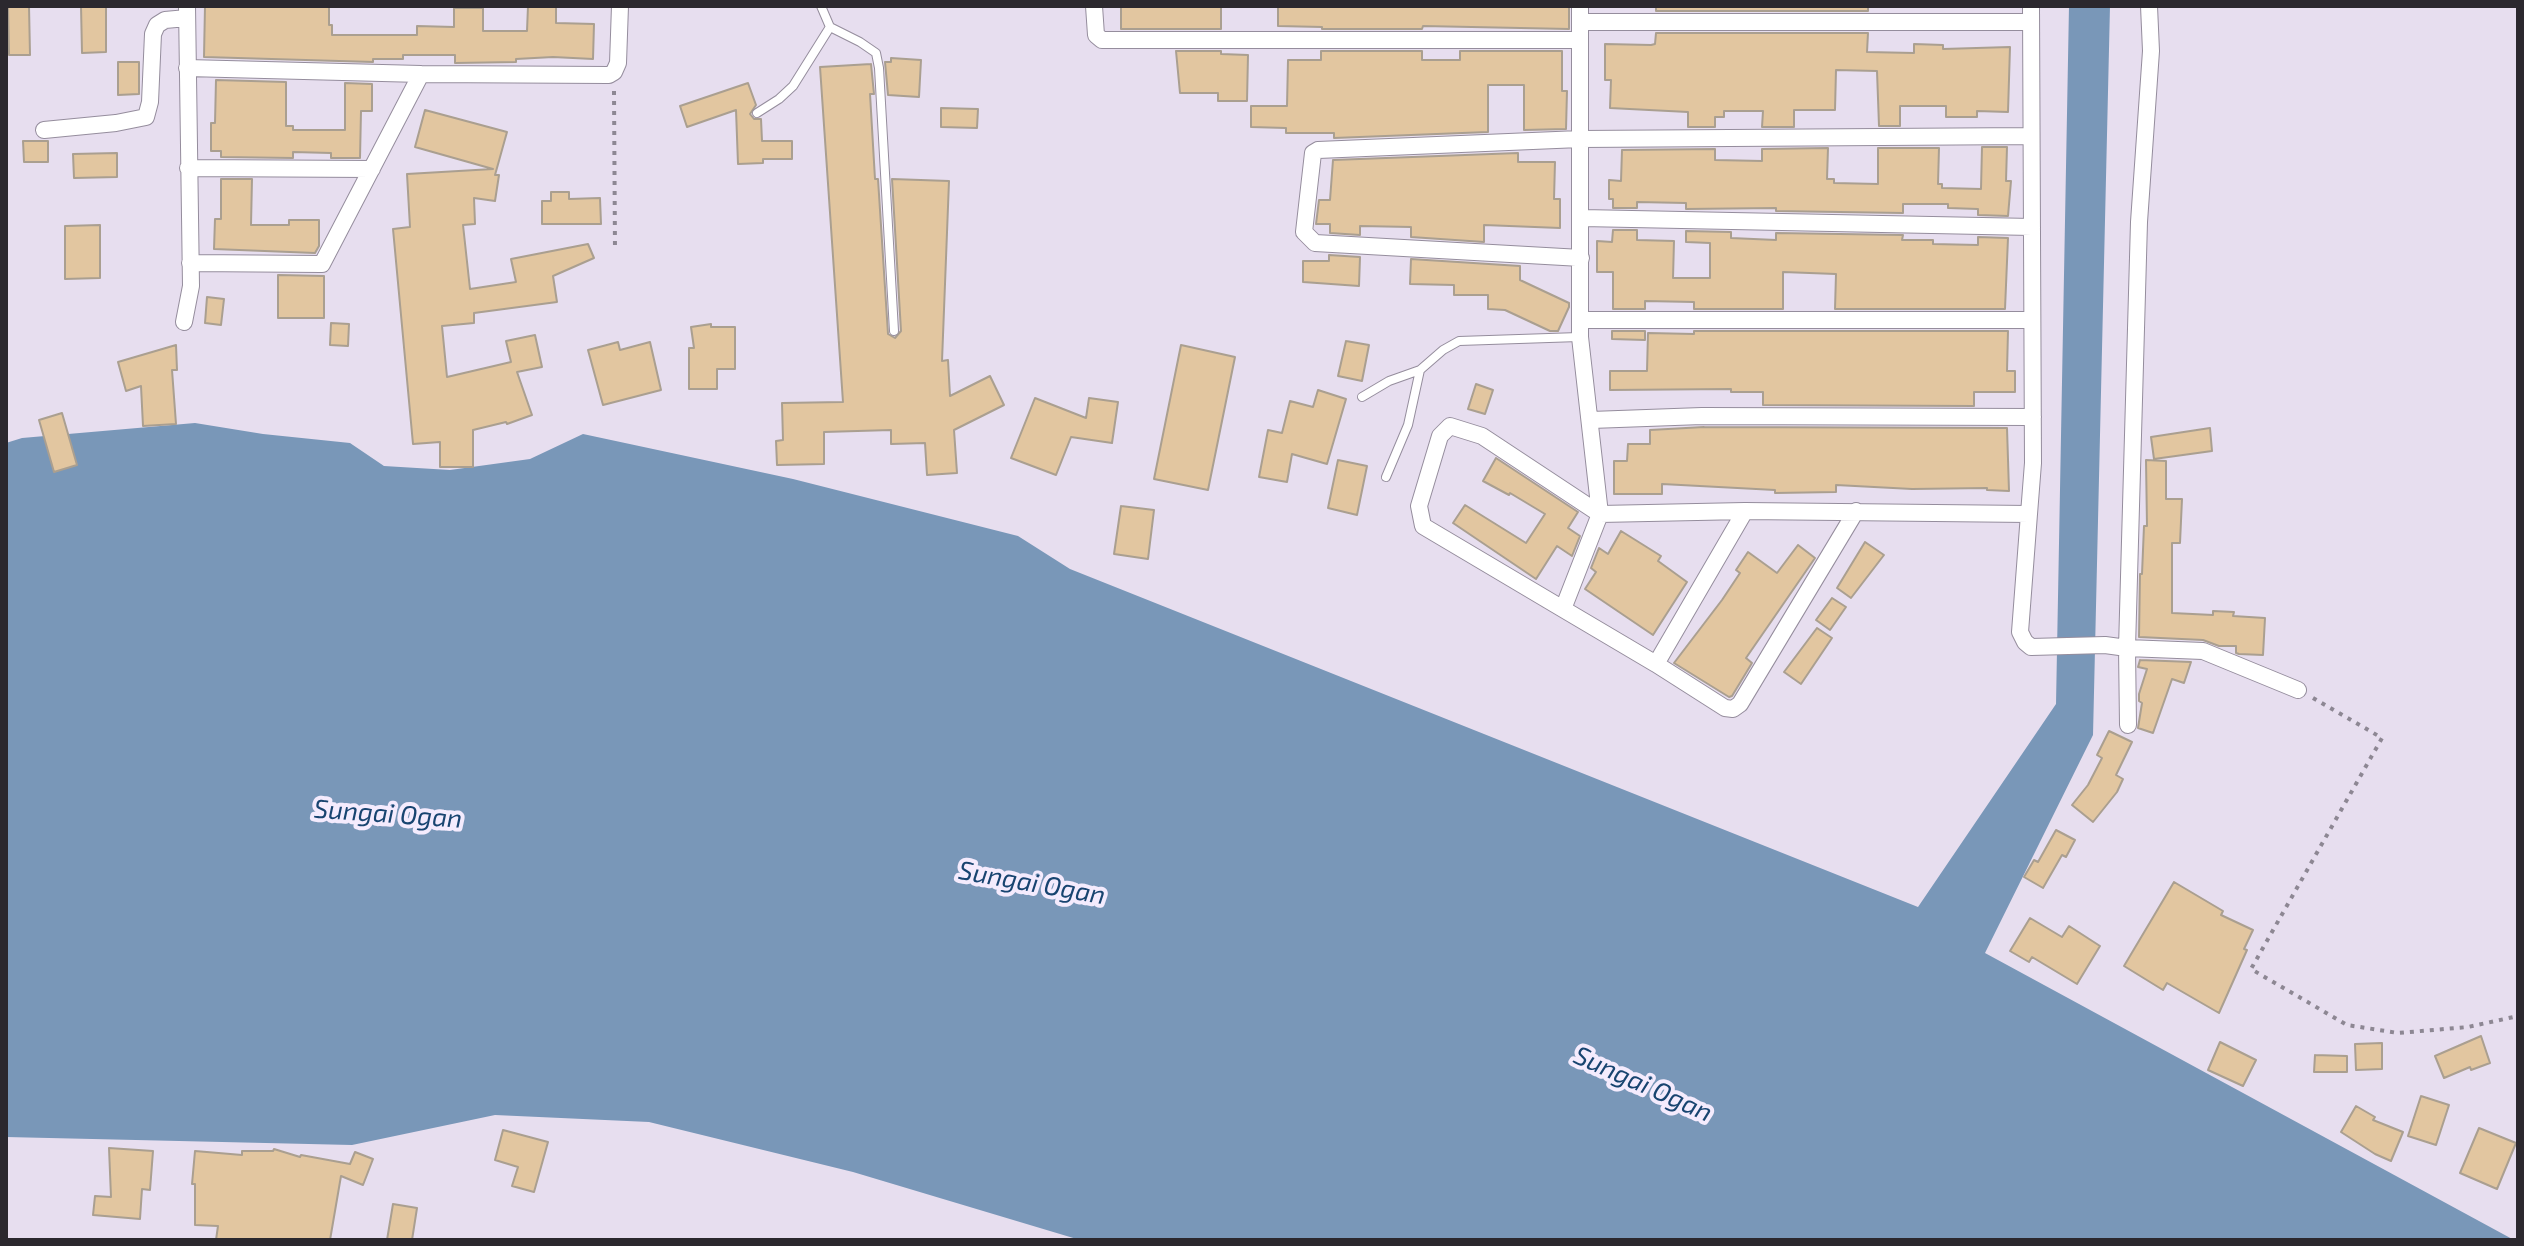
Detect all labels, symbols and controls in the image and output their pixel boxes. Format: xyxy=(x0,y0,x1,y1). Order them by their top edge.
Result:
water label: Sungai Ogan xyxy=(313,793,463,835)
water label: Sungai Ogan xyxy=(956,855,1108,911)
water label: Sungai Ogan xyxy=(1569,1040,1717,1128)

